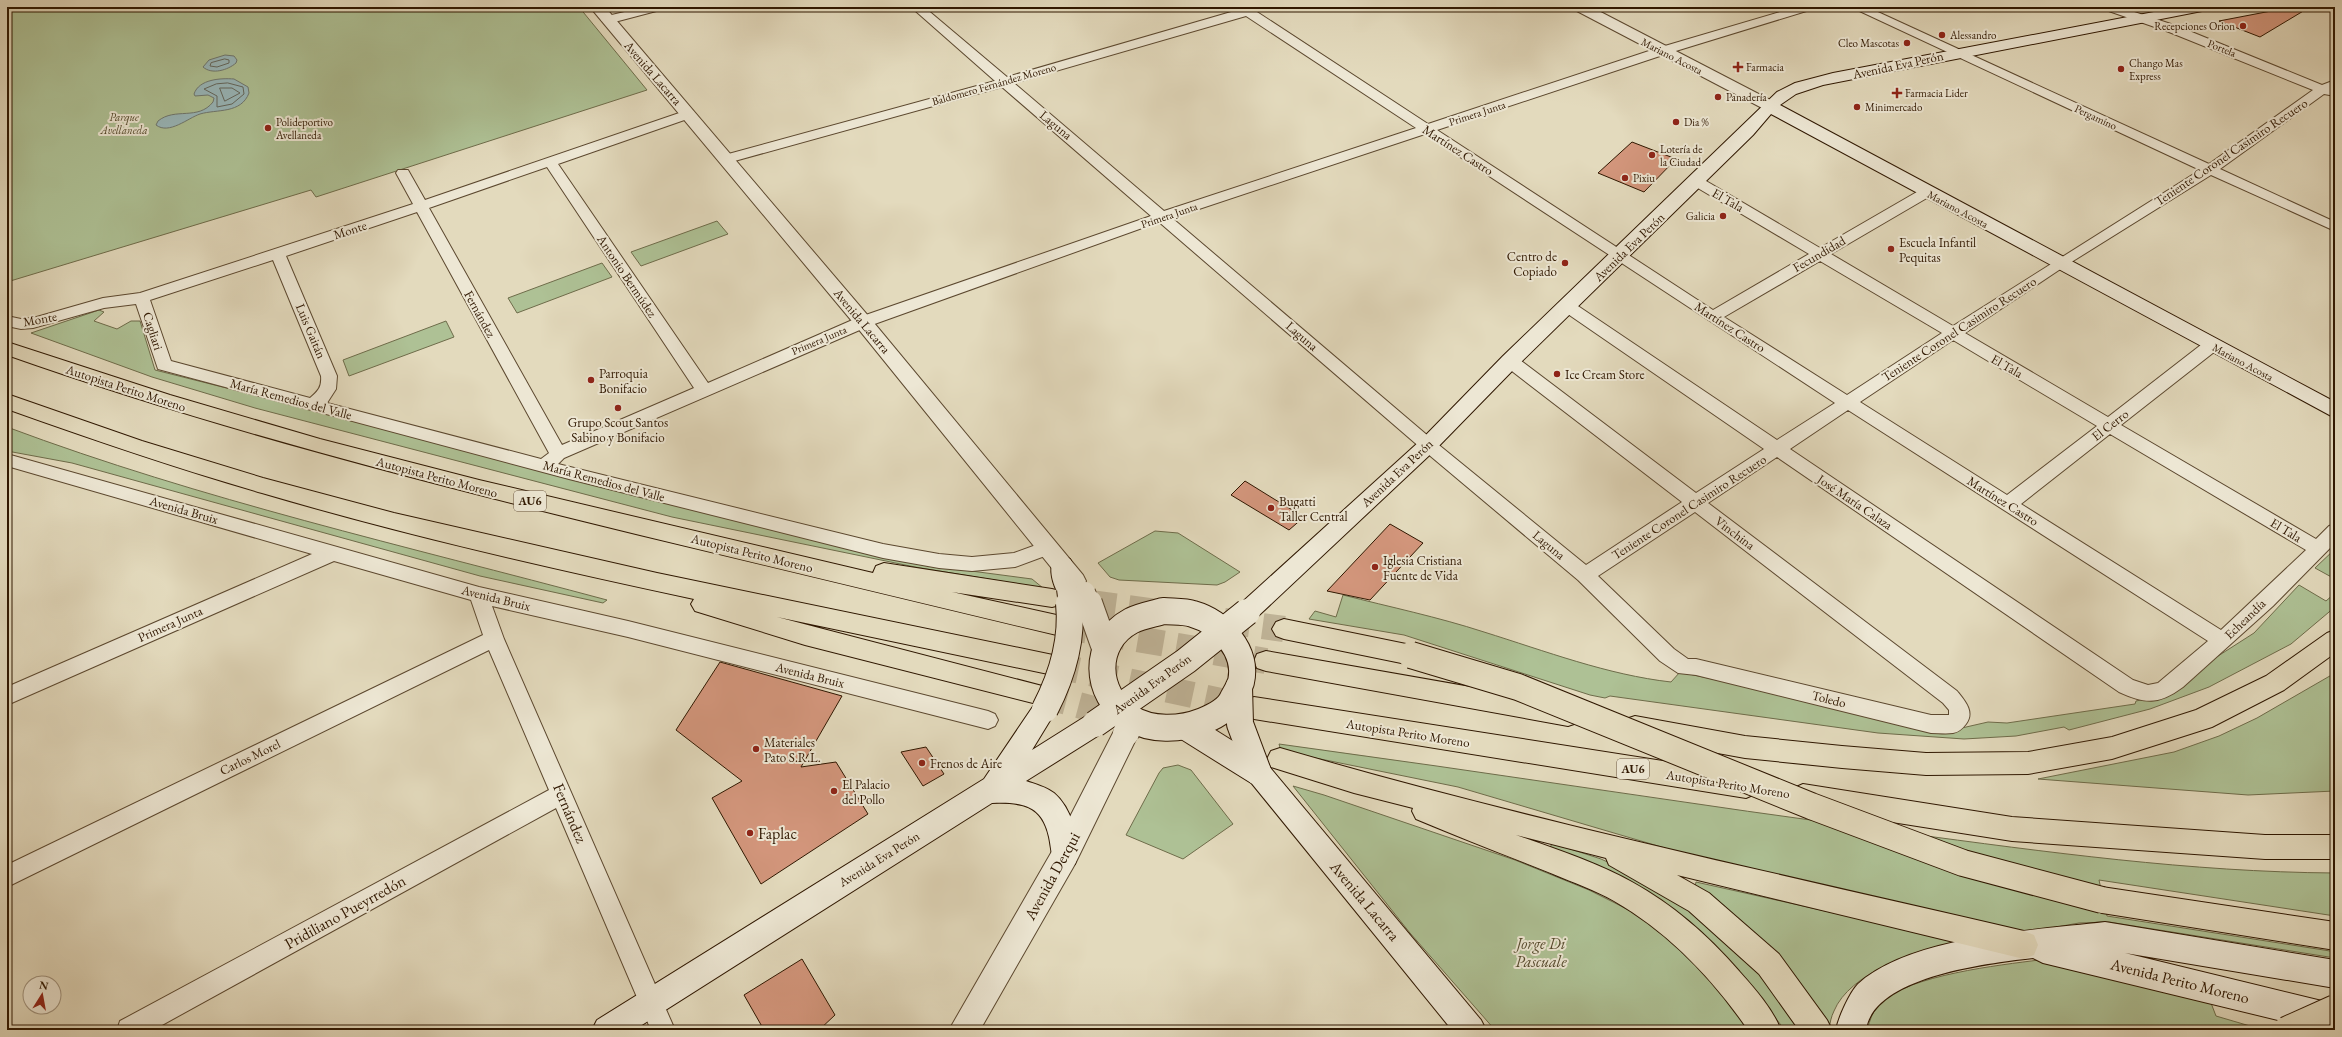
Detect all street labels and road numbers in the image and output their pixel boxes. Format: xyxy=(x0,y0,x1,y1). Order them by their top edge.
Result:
street label: Mariano Acosta xyxy=(1639,35,1706,78)
street label: Portela xyxy=(2206,36,2239,60)
street label: Avenida Lacarra xyxy=(620,37,686,109)
street label: Avenida Eva Perón xyxy=(1850,47,1945,83)
street label: Baldomero Fernández Moreno xyxy=(930,59,1058,108)
street label: Teniente Coronel Casimiro Recuero xyxy=(2151,94,2311,210)
street label: Primera Junta xyxy=(1447,97,1508,129)
street label: Pergamino xyxy=(2073,101,2120,133)
street label: Laguna xyxy=(1036,106,1076,144)
street label: Martínez Castro xyxy=(1419,121,1497,179)
street label: El Tala xyxy=(1709,184,1748,216)
street label: Mariano Acosta xyxy=(1925,187,1991,231)
street label: Primera Junta xyxy=(1139,199,1200,231)
street label: Avenida Eva Perón xyxy=(1589,209,1668,286)
street label: Monte xyxy=(331,217,369,243)
street label: Antonio Bermúdez xyxy=(593,231,661,321)
street label: Fecundidad xyxy=(1789,232,1849,276)
street label: Teniente Coronel Casimiro Recuero xyxy=(1879,273,2039,385)
street label: Avenida Lacarra xyxy=(829,284,895,358)
street label: Fernández xyxy=(460,288,500,341)
street label: Martínez Castro xyxy=(1691,298,1769,356)
street label: Luis Gaitán xyxy=(292,301,330,361)
street label: Monte xyxy=(22,308,58,330)
street label: Cagliari xyxy=(139,310,167,352)
street label: Laguna xyxy=(1282,317,1322,355)
street label: Primera Junta xyxy=(789,322,849,358)
street label: Mariano Acosta xyxy=(2210,340,2276,384)
street label: El Tala xyxy=(1988,350,2027,382)
street label: Autopista Perito Moreno xyxy=(63,360,188,415)
street label: María Remedios del Valle xyxy=(228,375,354,423)
street label: El Cerro xyxy=(2088,405,2132,445)
street label: Avenida Eva Perón xyxy=(1357,435,1437,511)
street label: Teniente Coronel Casimiro Recuero xyxy=(1609,451,1769,563)
street label: Autopista Perito Moreno xyxy=(373,452,500,501)
street label: María Remedios del Valle xyxy=(541,457,667,505)
street label: José María Calaza xyxy=(1813,470,1897,534)
street label: Martínez Castro xyxy=(1964,472,2042,530)
road number: AU6 xyxy=(514,491,546,511)
street label: Avenida Bruix xyxy=(147,492,221,528)
street label: Vinchina xyxy=(1712,512,1759,554)
street label: El Tala xyxy=(2267,514,2306,546)
street label: Laguna xyxy=(1529,526,1569,564)
street label: Autopista Perito Moreno xyxy=(688,529,815,576)
street label: Avenida Bruix xyxy=(459,581,533,615)
street label: Echeandía xyxy=(2221,595,2270,643)
street label: Primera Junta xyxy=(135,602,206,646)
street label: Avenida Eva Perón xyxy=(1109,650,1194,719)
street label: Avenida Bruix xyxy=(773,658,847,692)
street label: Toledo xyxy=(1810,687,1848,711)
street label: Autopista Perito Moreno xyxy=(1344,715,1471,751)
street label: Carlos Morel xyxy=(217,735,283,779)
road number: AU6 xyxy=(1617,759,1649,779)
street label: Autopista Perito Moreno xyxy=(1664,766,1791,802)
street label: Fernández xyxy=(548,780,592,846)
street label: Avenida Eva Perón xyxy=(834,827,923,891)
street label: Avenida Derqui xyxy=(1019,828,1085,924)
street label: Avenida Lacarra xyxy=(1325,856,1405,946)
street label: Pridiliano Pueyrredón xyxy=(281,870,410,954)
street label: Avenida Perito Moreno xyxy=(2107,953,2252,1008)

